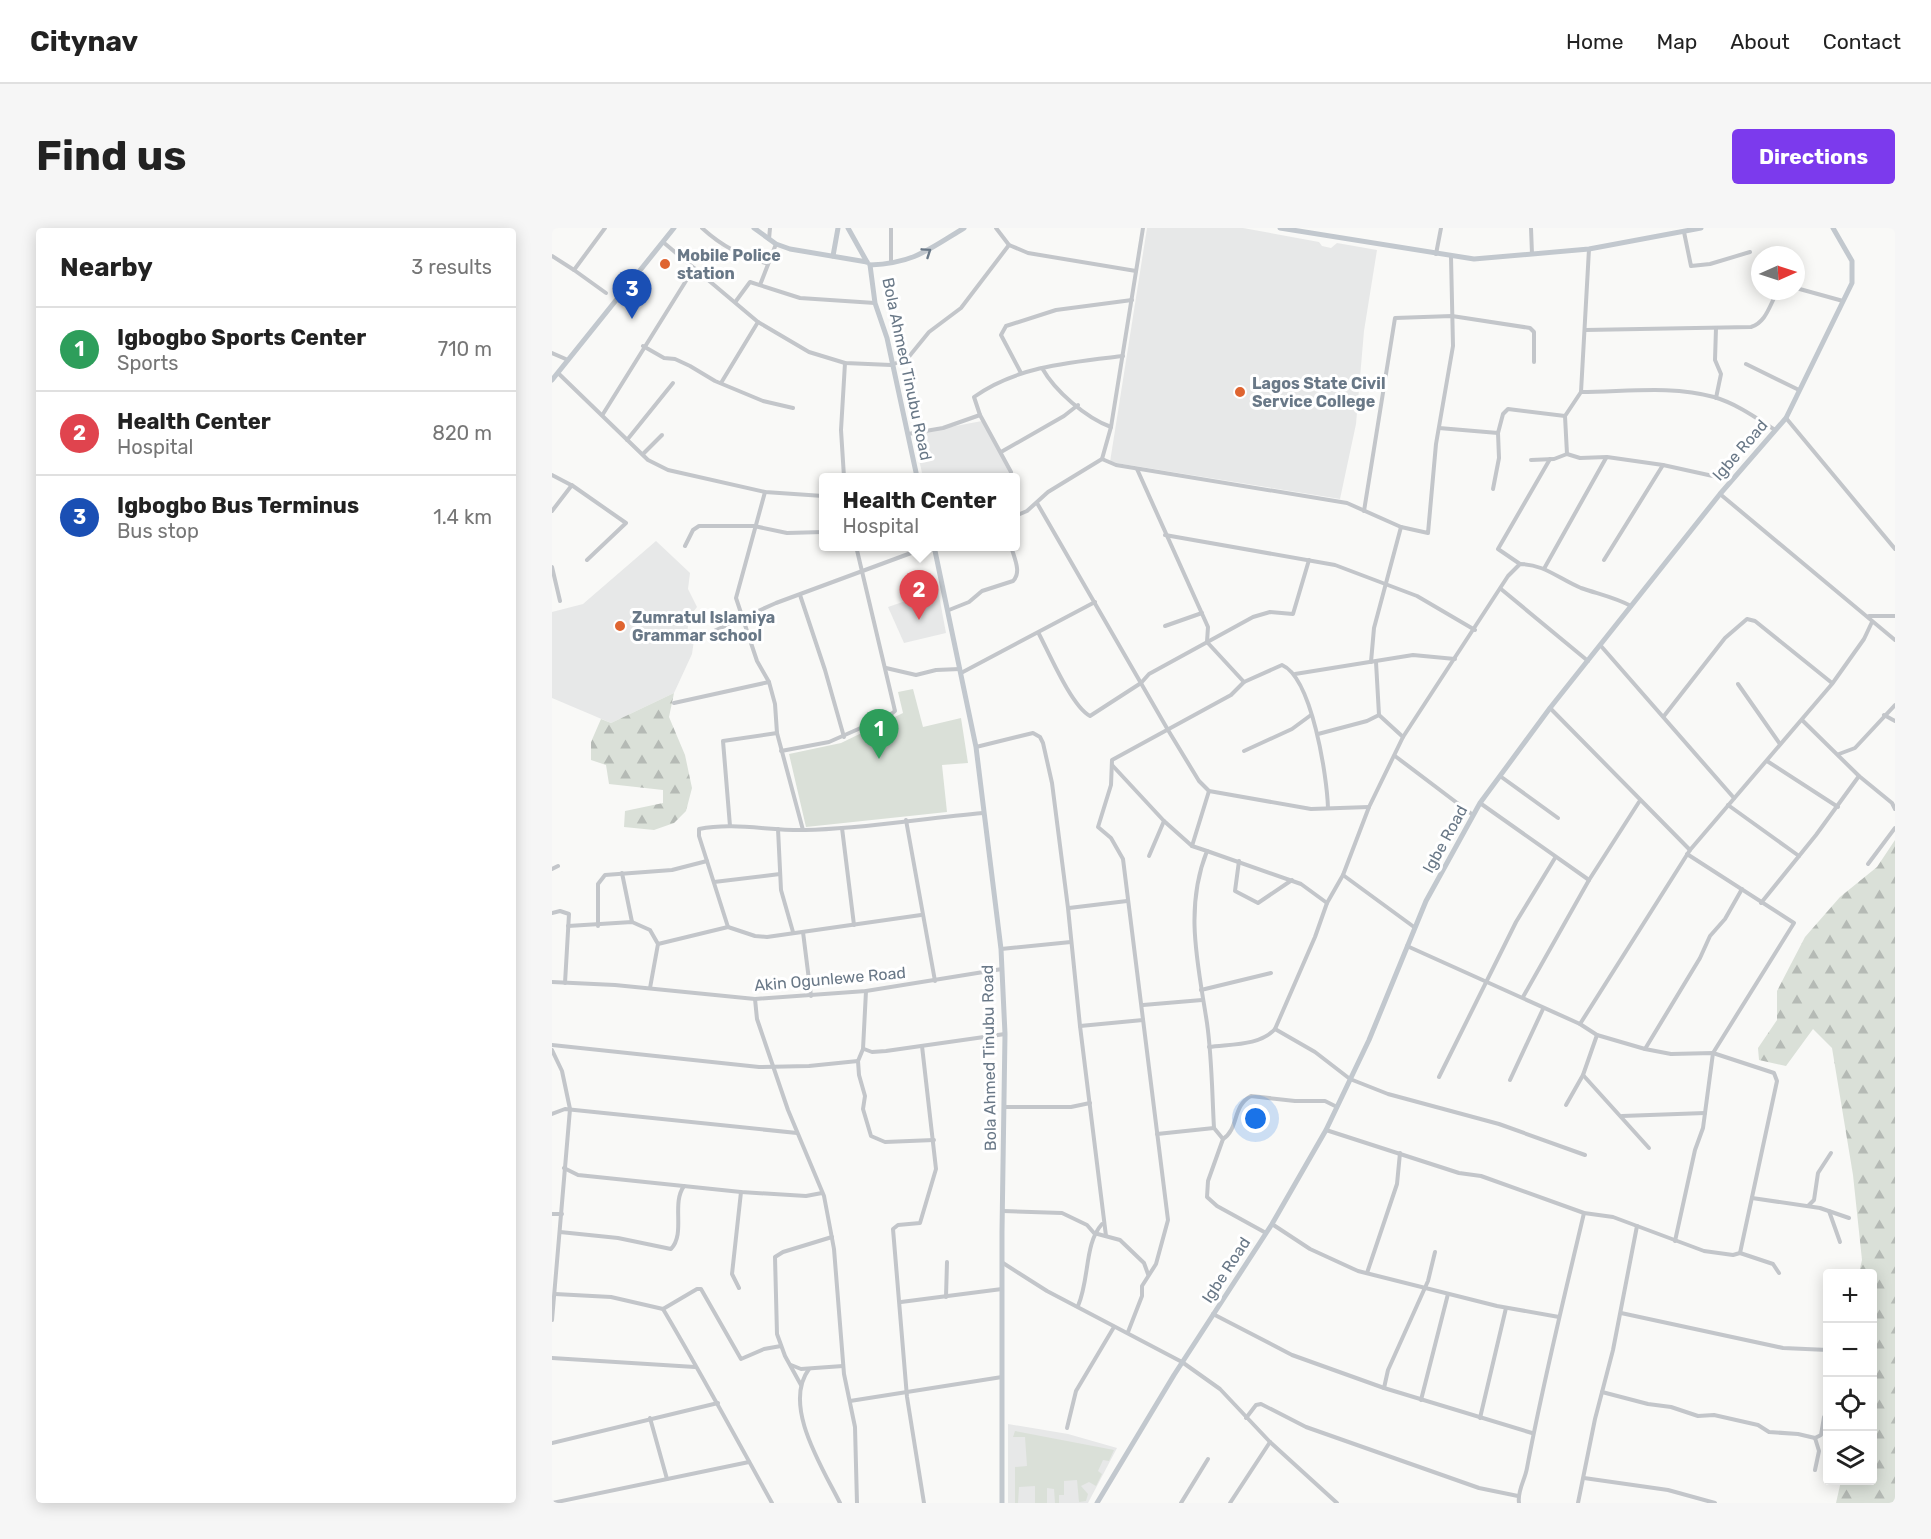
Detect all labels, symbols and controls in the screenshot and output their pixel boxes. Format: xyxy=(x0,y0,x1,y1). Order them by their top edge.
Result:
text: Citynav xyxy=(30,25,138,58)
text: Home xyxy=(1566,29,1623,54)
text: Map xyxy=(1656,29,1697,54)
text: About xyxy=(1730,29,1790,54)
text: Contact xyxy=(1823,29,1901,54)
button: Directions xyxy=(1732,129,1895,184)
text: Find us xyxy=(36,131,187,181)
place label: Mobile Police station xyxy=(677,246,781,283)
north arrow xyxy=(1751,246,1805,300)
one-way arrow xyxy=(921,247,931,259)
text: Nearby xyxy=(60,252,153,283)
text: 3 results xyxy=(411,255,492,279)
marker: Mobile Police station xyxy=(658,257,672,271)
pin: 3 xyxy=(612,270,652,319)
street label: Bola Ahmed Tinubu Road xyxy=(878,276,936,462)
text: Igbogbo Sports Center xyxy=(117,324,366,351)
text: 1 xyxy=(75,337,84,361)
text: 710 m xyxy=(438,337,492,361)
text: Sports xyxy=(117,351,178,375)
place label: Lagos State Civil Service College xyxy=(1252,374,1385,411)
marker: Lagos State Civil Service College xyxy=(1233,385,1247,399)
text: Health Center xyxy=(117,408,271,435)
street label: Igbe Road xyxy=(1708,416,1772,484)
text: 2 xyxy=(73,421,86,445)
text: 820 m xyxy=(432,421,492,445)
text: Hospital xyxy=(117,435,193,459)
popup xyxy=(819,473,1020,551)
text: Health Center xyxy=(843,487,996,514)
text: Igbogbo Bus Terminus xyxy=(117,492,359,519)
text: 3 xyxy=(73,505,86,529)
text: 1.4 km xyxy=(433,505,492,529)
text: Hospital xyxy=(843,514,919,538)
text: Bus stop xyxy=(117,519,199,543)
pin: 2 xyxy=(900,570,938,620)
place label: Zumratul Islamiya Grammar school xyxy=(632,608,775,645)
marker: Zumratul Islamiya Grammar school xyxy=(613,619,627,633)
pin: 1 xyxy=(860,710,898,759)
street label: Igbe Road xyxy=(1419,802,1471,876)
street label: Akin Ogunlewe Road xyxy=(753,963,907,995)
street label: Bola Ahmed Tinubu Road xyxy=(978,965,1000,1151)
your location xyxy=(1241,1104,1270,1133)
street label: Igbe Road xyxy=(1198,1234,1254,1306)
map controls xyxy=(1823,1269,1877,1485)
button: + xyxy=(1823,1269,1877,1323)
button: − xyxy=(1823,1323,1877,1377)
button: locate xyxy=(1823,1377,1877,1431)
button: layers xyxy=(1823,1431,1877,1485)

